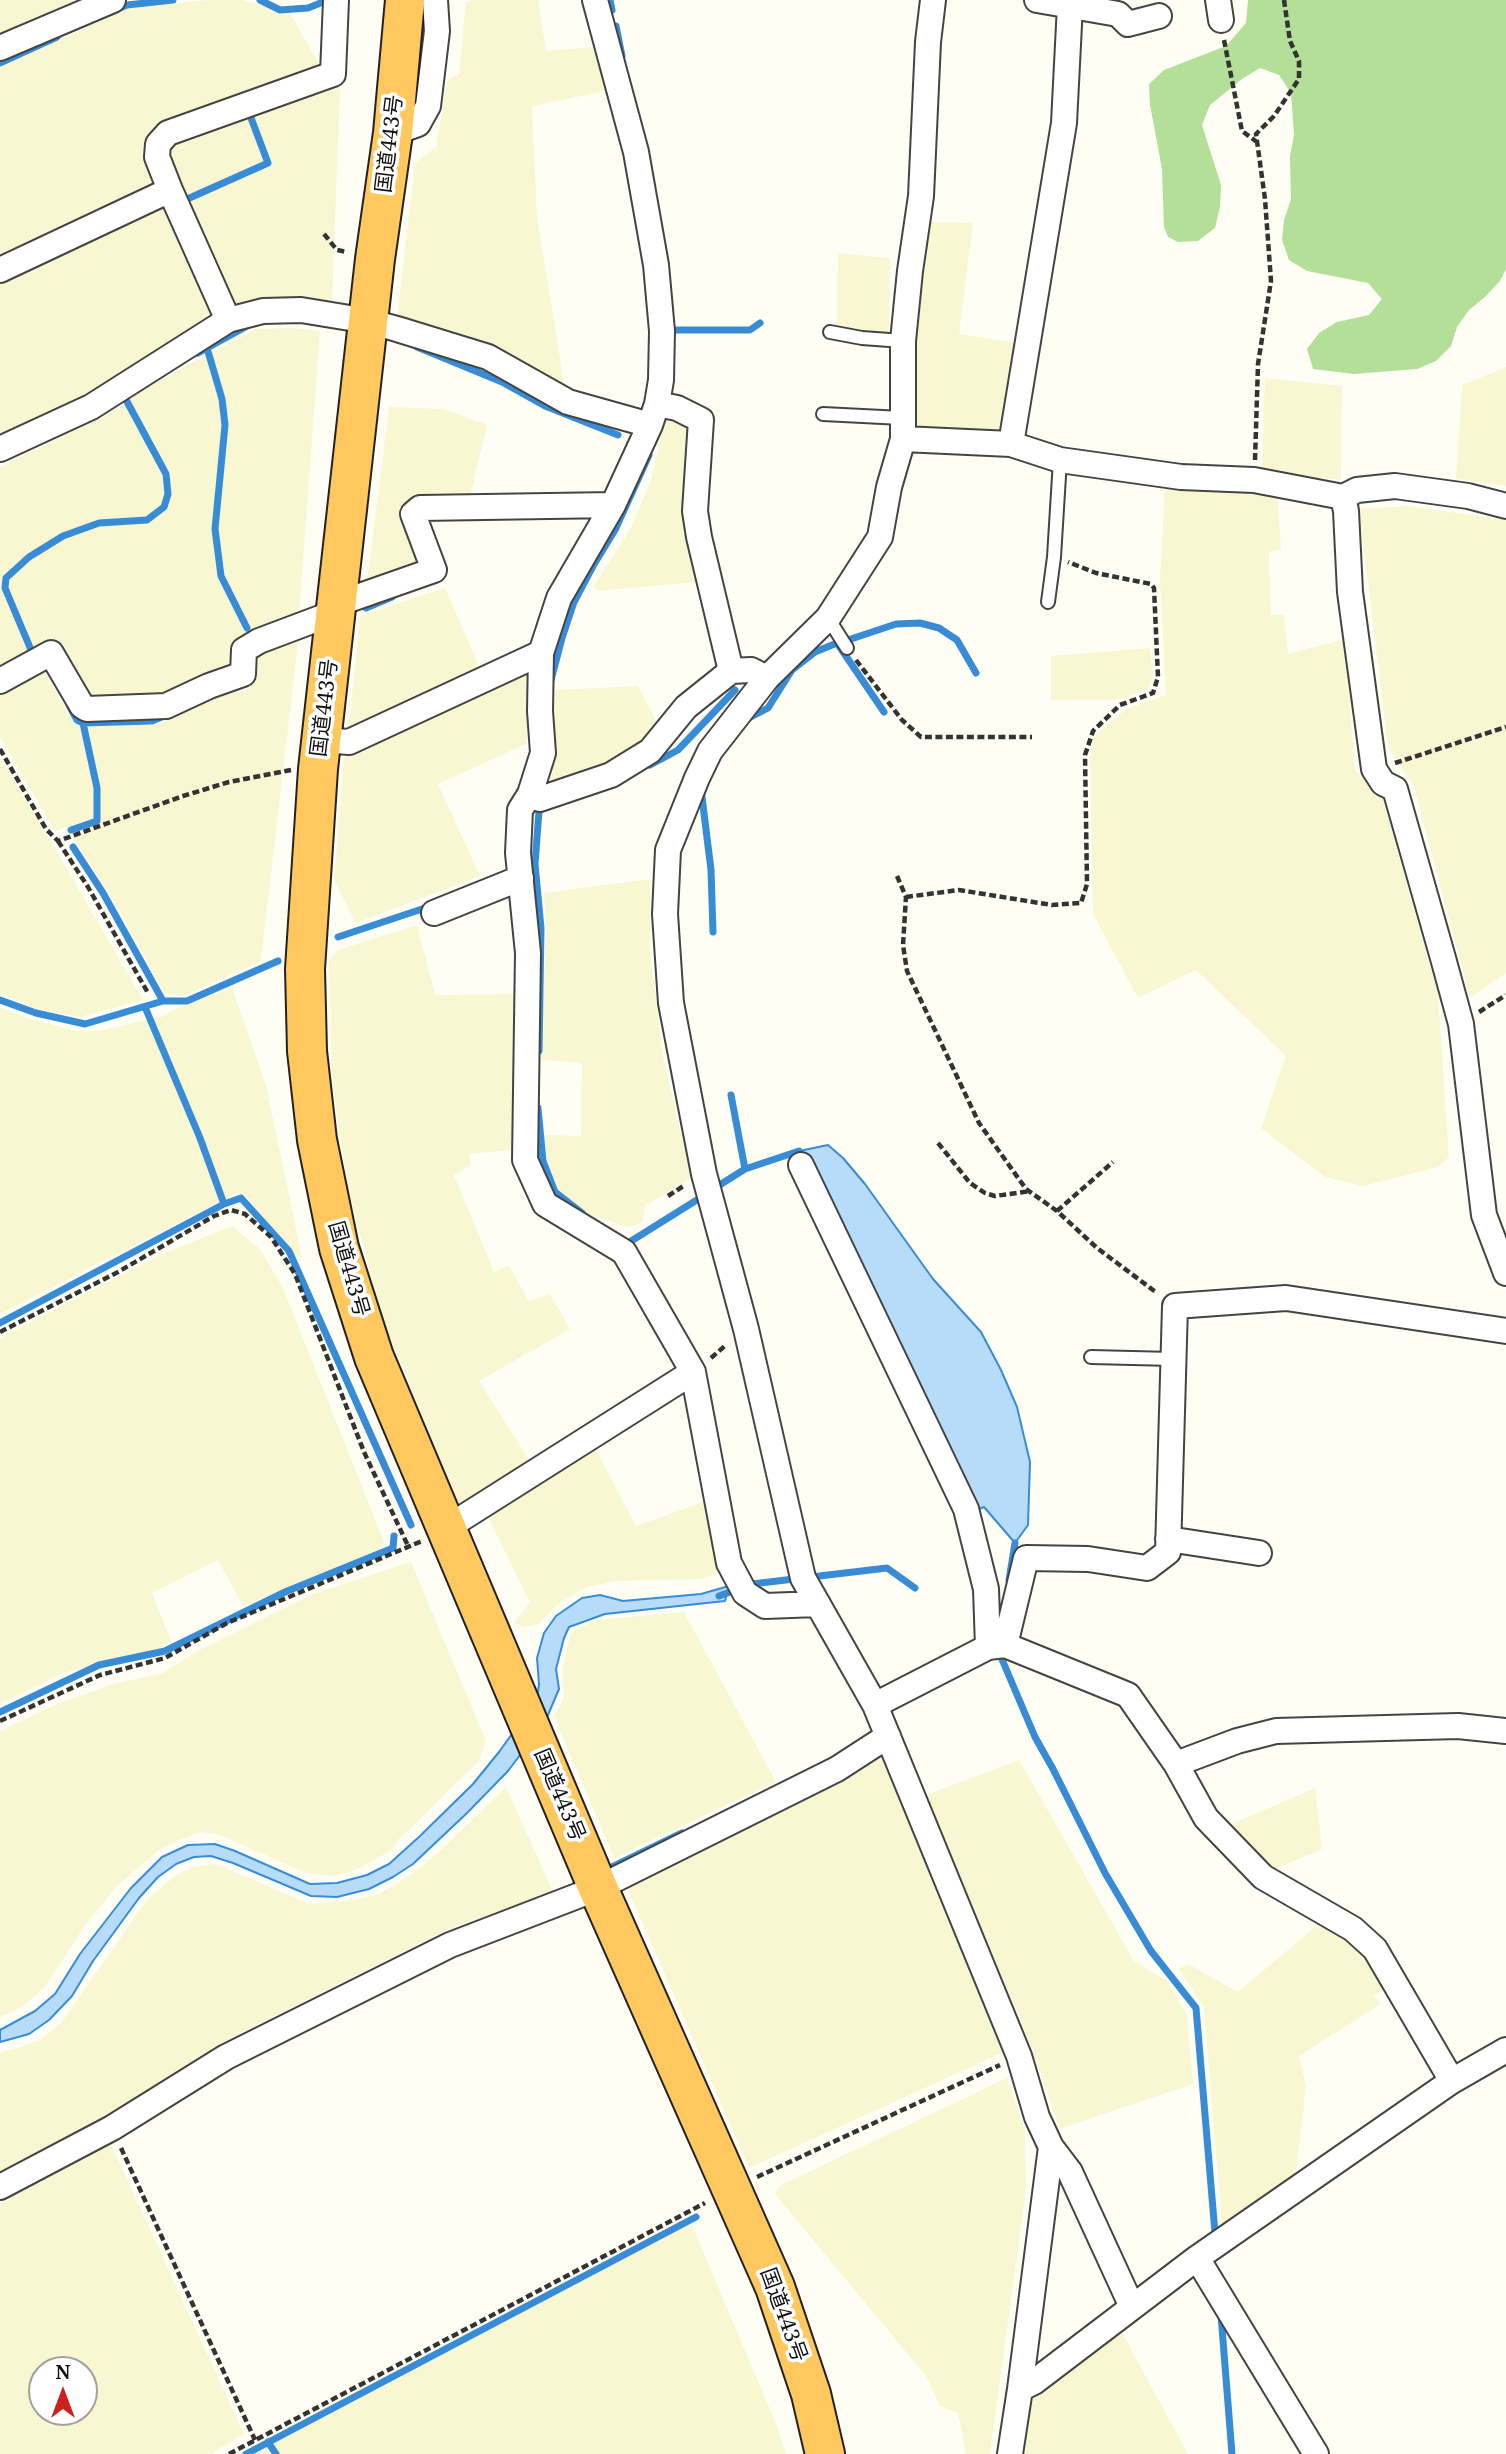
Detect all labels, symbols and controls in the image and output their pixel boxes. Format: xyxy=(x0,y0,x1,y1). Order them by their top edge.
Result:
street label: 国道443号 xyxy=(372,94,408,194)
street label: 国道443号 xyxy=(307,658,343,758)
street label: 国道443号 xyxy=(322,1218,374,1320)
street label: 国道443号 xyxy=(528,1745,590,1845)
street label: 国道443号 xyxy=(754,2265,812,2365)
north arrow xyxy=(28,2356,98,2426)
text: N xyxy=(56,2359,70,2385)

